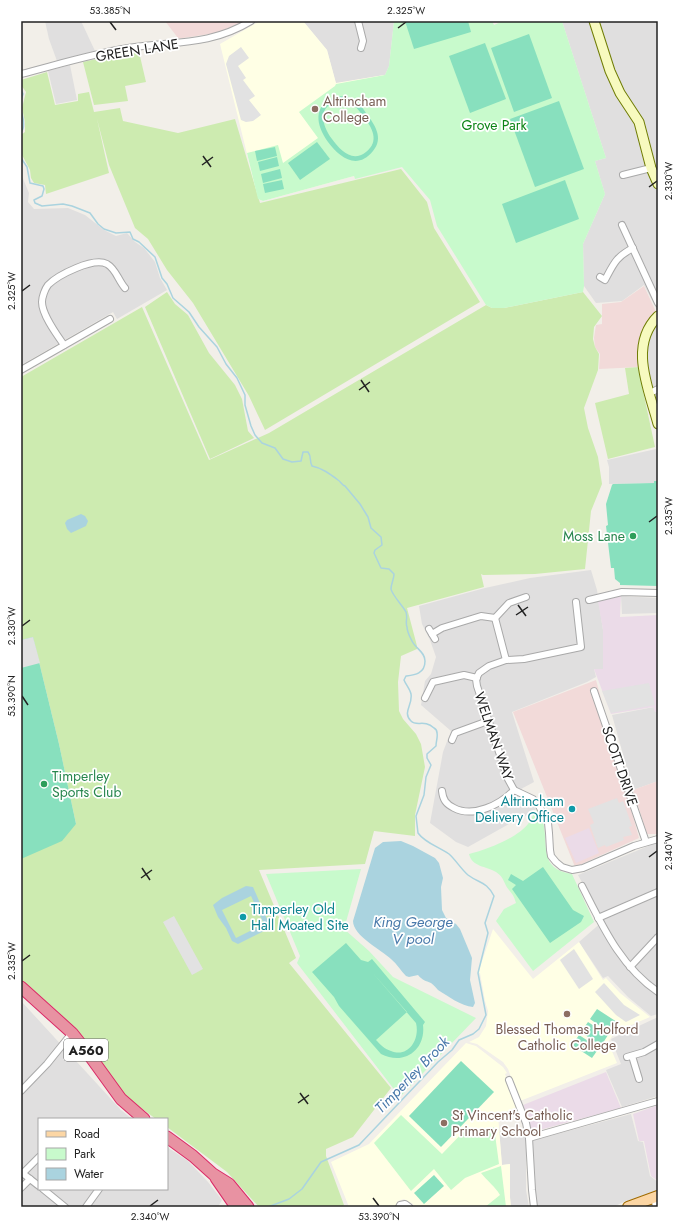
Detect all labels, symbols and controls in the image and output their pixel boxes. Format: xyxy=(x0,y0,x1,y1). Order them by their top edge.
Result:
text: 53.385°N xyxy=(89,3,131,18)
text: 2.325°W xyxy=(387,3,425,18)
street label: GREEN LANE xyxy=(94,34,180,66)
place label: Altrincham College xyxy=(323,91,386,127)
marker: Altrincham College xyxy=(310,104,320,114)
park label: Grove Park xyxy=(461,115,527,135)
text: 2.330°W xyxy=(661,162,676,200)
text: 2.325°W xyxy=(4,272,19,310)
text: 2.335°W xyxy=(661,497,676,535)
place label: Moss Lane xyxy=(563,526,625,546)
marker: Moss Lane xyxy=(628,531,638,541)
text: 2.330°W xyxy=(4,607,19,645)
text: 53.390°N xyxy=(4,675,19,717)
street label: WELMAN WAY xyxy=(470,689,518,783)
street label: SCOTT DRIVE xyxy=(597,723,643,809)
place label: Timperley Sports Club xyxy=(52,766,121,802)
marker: Timperley Sports Club xyxy=(39,779,49,789)
place label: Altrincham Delivery Office xyxy=(475,791,564,827)
marker: Altrincham Delivery Office xyxy=(567,804,577,814)
text: 2.340°W xyxy=(661,832,676,870)
place label: Timperley Old Hall Moated Site xyxy=(251,899,349,935)
water label: King George V pool xyxy=(373,911,453,950)
marker: Timperley Old Hall Moated Site xyxy=(238,912,248,922)
text: 2.335°W xyxy=(4,942,19,980)
marker: Blessed Thomas Holford Catholic College xyxy=(562,1009,572,1019)
place label: Blessed Thomas Holford Catholic College xyxy=(495,1019,639,1055)
water label: Timperley Brook xyxy=(370,1031,455,1118)
road number: A560 xyxy=(64,1039,108,1061)
place label: St Vincent's Catholic Primary School xyxy=(452,1105,573,1141)
legend xyxy=(38,1118,168,1190)
marker: St Vincent's Catholic Primary School xyxy=(439,1118,449,1128)
text: Road xyxy=(74,1125,100,1143)
text: Park xyxy=(74,1145,96,1163)
text: Water xyxy=(74,1165,105,1183)
text: 2.340°W xyxy=(131,1209,169,1224)
text: 53.390°N xyxy=(358,1209,400,1224)

